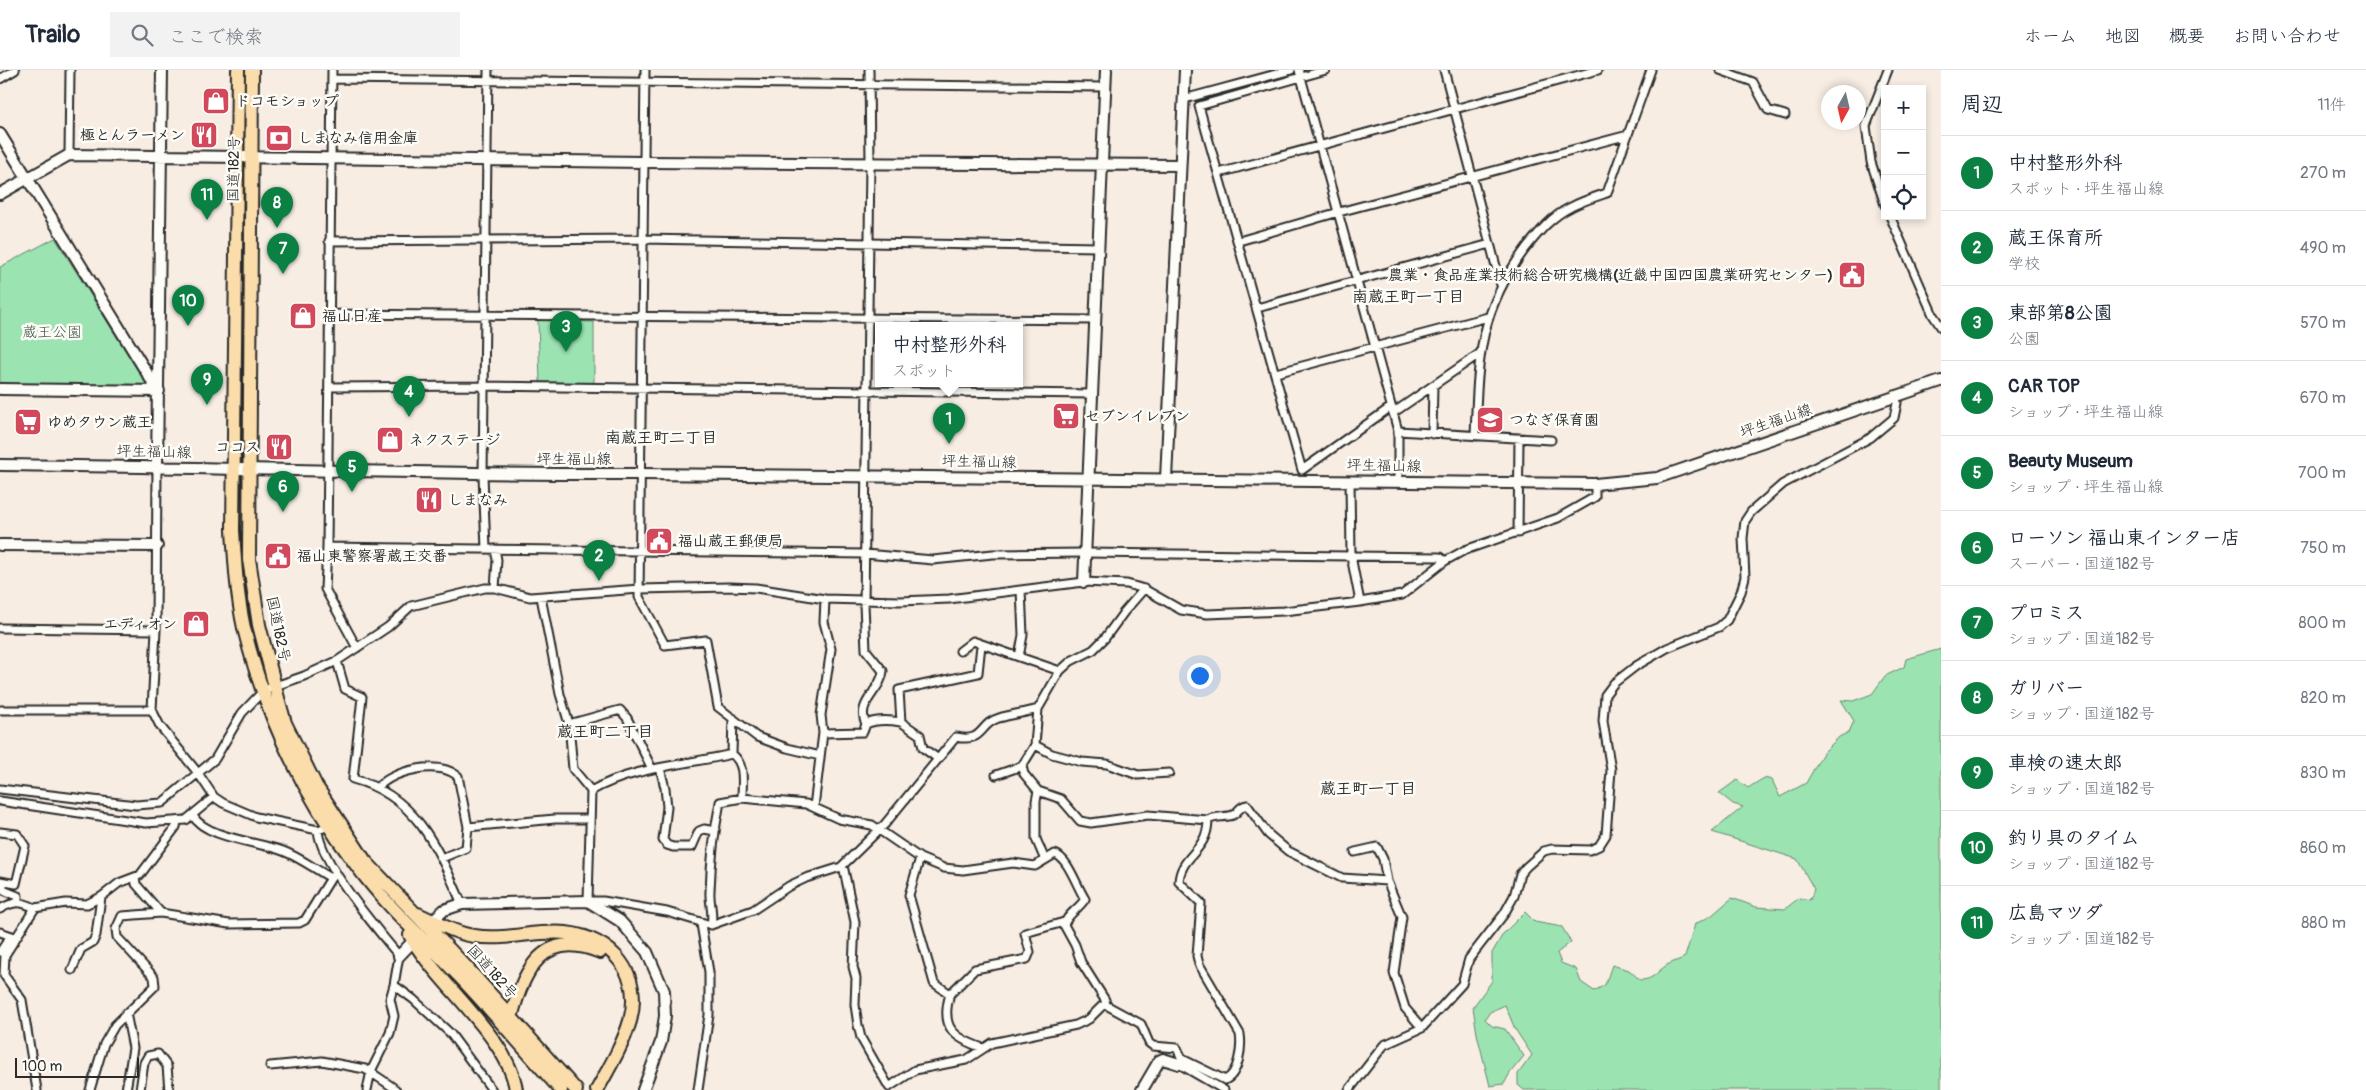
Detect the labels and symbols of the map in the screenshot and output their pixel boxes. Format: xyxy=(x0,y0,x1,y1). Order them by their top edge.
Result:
north arrow xyxy=(1821,85,1866,130)
shop icon: ドコモショップ xyxy=(201,86,231,116)
place label: ドコモショップ xyxy=(235,92,339,111)
restaurant icon: 極とんラーメン xyxy=(189,120,219,150)
bank icon: しまなみ信用金庫 xyxy=(264,123,294,153)
place label: 極とんラーメン xyxy=(80,126,185,145)
place label: しまなみ信用金庫 xyxy=(298,129,418,148)
street label: 国道182号 xyxy=(224,135,244,203)
pin: 11 xyxy=(191,179,223,220)
pin: 8 xyxy=(261,187,293,228)
pin: 7 xyxy=(267,233,299,274)
public building icon: 農業・食品産業技術総合研究機構(近畿中国四国農業研究センター) xyxy=(1837,260,1867,290)
place label: 農業・食品産業技術総合研究機構(近畿中国四国農業研究センター) xyxy=(1388,266,1833,285)
pin: 10 xyxy=(172,285,204,326)
district label: 南蔵王町一丁目 xyxy=(1352,287,1464,307)
shop icon: 福山日産 xyxy=(288,301,318,331)
place label: 福山日産 xyxy=(322,307,382,326)
pin: 3 xyxy=(550,311,582,352)
park label: 蔵王公園 xyxy=(22,323,82,342)
pin: 9 xyxy=(191,364,223,405)
pin: 4 xyxy=(393,376,425,417)
street label: 坪生福山線 xyxy=(1737,400,1815,442)
supermarket icon: セブンイレブン xyxy=(1051,401,1081,431)
pin: 1 xyxy=(933,403,965,444)
school or university icon: つなぎ保育園 xyxy=(1475,405,1505,435)
supermarket icon: ゆめタウン蔵王 xyxy=(13,407,43,437)
place label: セブンイレブン xyxy=(1085,407,1190,426)
place label: つなぎ保育園 xyxy=(1509,411,1599,430)
place label: ゆめタウン蔵王 xyxy=(47,413,152,432)
shop icon: ネクステージ xyxy=(375,425,405,455)
district label: 南蔵王町二丁目 xyxy=(605,428,717,448)
place label: ネクステージ xyxy=(409,431,500,450)
restaurant icon: ココス xyxy=(264,432,294,462)
place label: ココス xyxy=(215,438,260,457)
street label: 坪生福山線 xyxy=(116,442,192,462)
street label: 坪生福山線 xyxy=(536,450,612,469)
pin: 5 xyxy=(336,451,368,492)
street label: 坪生福山線 xyxy=(941,452,1017,472)
street label: 坪生福山線 xyxy=(1346,456,1422,476)
pin: 6 xyxy=(267,471,299,512)
restaurant icon: しまなみ xyxy=(414,485,444,515)
place label: しまなみ xyxy=(448,491,508,510)
public building icon: 福山蔵王郵便局 xyxy=(644,526,674,556)
place label: 福山蔵王郵便局 xyxy=(678,532,783,551)
pin: 2 xyxy=(583,540,615,581)
public building icon: 福山東警察署蔵王交番 xyxy=(263,541,293,571)
place label: 福山東警察署蔵王交番 xyxy=(297,547,447,566)
street label: 国道182号 xyxy=(262,594,294,664)
shop icon: エディオン xyxy=(181,609,211,639)
place label: エディオン xyxy=(103,615,177,634)
your location xyxy=(1187,663,1213,689)
district label: 蔵王町二丁目 xyxy=(557,722,653,742)
district label: 蔵王町一丁目 xyxy=(1320,779,1416,799)
street label: 国道182号 xyxy=(463,941,521,1003)
scale bar xyxy=(15,1055,139,1078)

